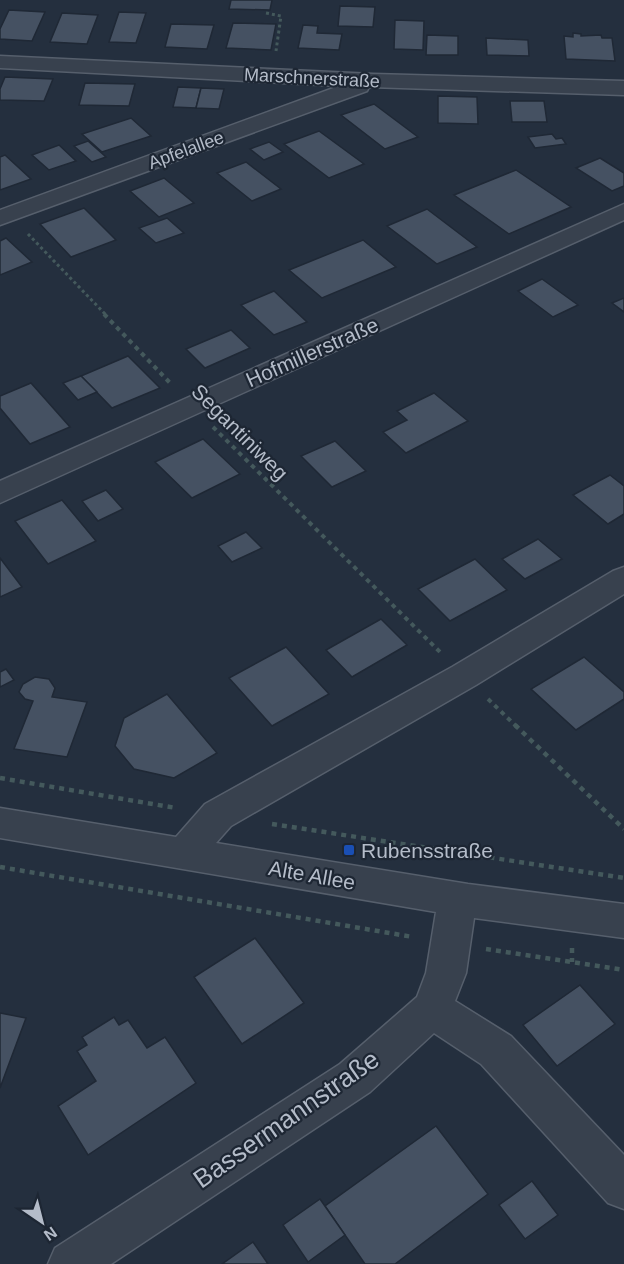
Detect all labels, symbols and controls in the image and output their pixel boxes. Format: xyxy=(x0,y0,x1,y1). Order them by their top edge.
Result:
street label: Marschnerstraße xyxy=(244,64,380,92)
street label: Apfelallee xyxy=(145,127,227,173)
street label: Hofmillerstraße xyxy=(242,313,382,391)
street label: Segantiniweg xyxy=(187,379,293,485)
place label: Rubensstraße xyxy=(361,839,493,862)
marker: Rubensstraße xyxy=(342,843,356,857)
street label: Alte Allee xyxy=(267,856,357,894)
street label: Bassermannstraße xyxy=(187,1044,385,1194)
north arrow xyxy=(12,1192,72,1252)
text: N xyxy=(41,1224,60,1244)

